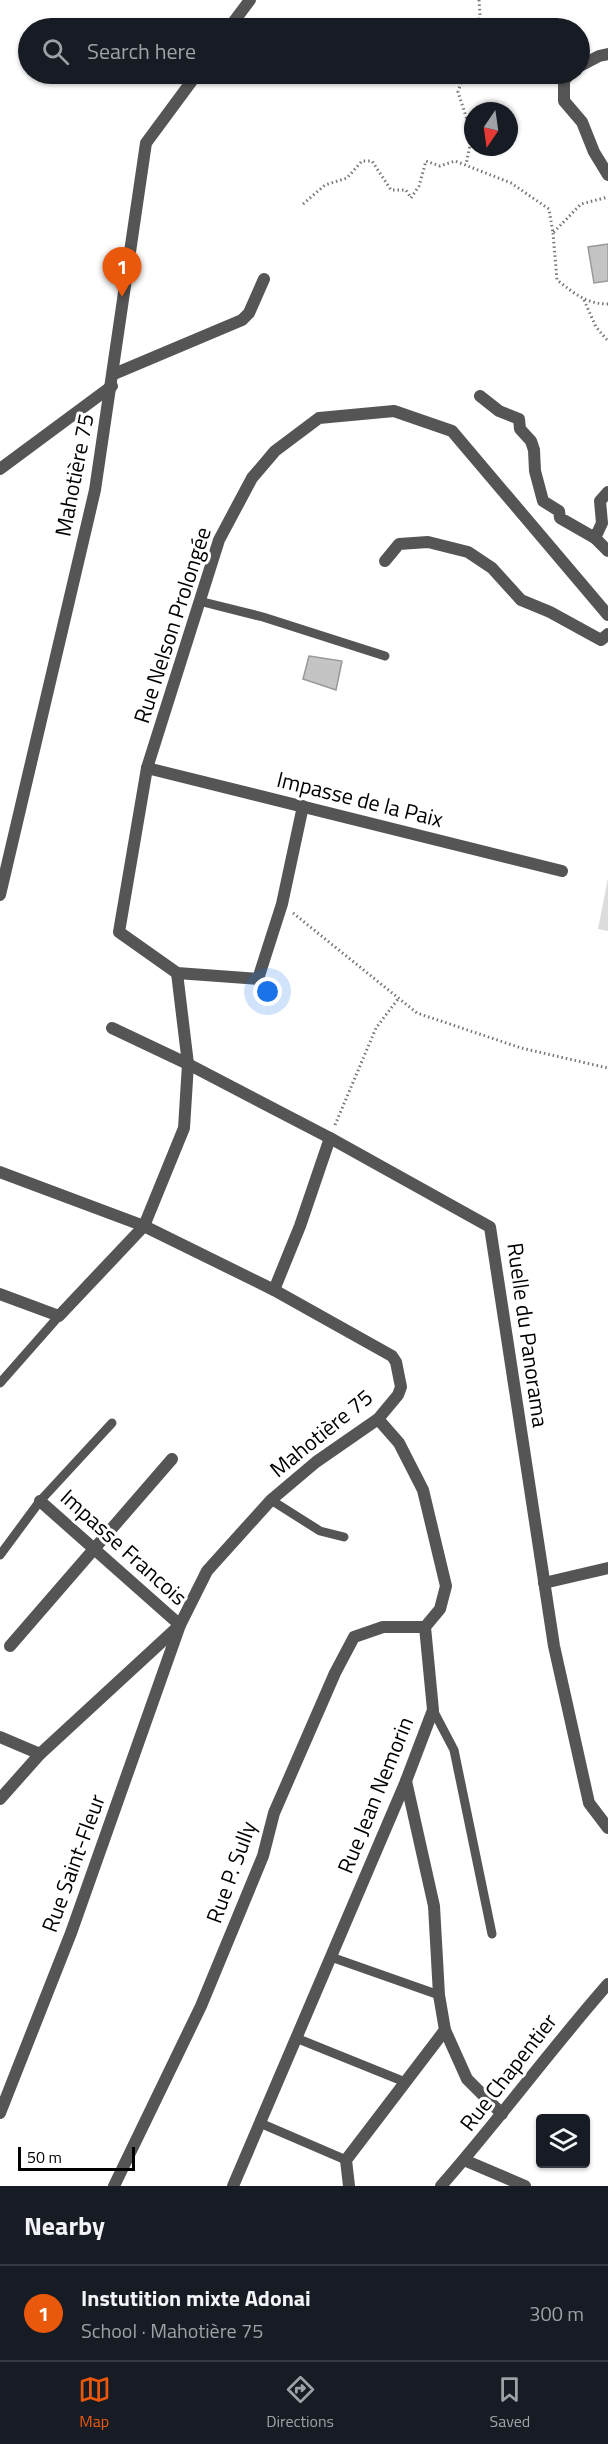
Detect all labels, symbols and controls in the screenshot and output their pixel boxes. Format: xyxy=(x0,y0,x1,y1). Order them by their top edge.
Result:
search box xyxy=(18,18,590,84)
text: Search here xyxy=(87,34,196,68)
icon: search xyxy=(39,35,72,68)
north arrow xyxy=(464,102,518,156)
pin: 1 xyxy=(102,248,142,297)
street label: Mahotière 75 xyxy=(45,411,103,539)
street label: Rue Nelson Prolongée xyxy=(124,522,220,728)
street label: Impasse de la Paix xyxy=(273,762,447,836)
your location xyxy=(253,977,282,1006)
street label: Ruelle du Panorama xyxy=(498,1241,558,1429)
street label: Mahotière 75 xyxy=(262,1381,380,1485)
street label: Impasse Francois xyxy=(53,1481,195,1613)
street label: Rue Jean Nemorin xyxy=(328,1712,422,1878)
street label: Rue Saint-Fleur xyxy=(32,1789,114,1937)
street label: Rue P. Sully xyxy=(197,1816,265,1928)
street label: Rue Chapentier xyxy=(451,2005,565,2138)
map controls xyxy=(536,2114,590,2168)
button: layers xyxy=(536,2114,590,2168)
scale bar xyxy=(18,2144,135,2172)
text: 50 m xyxy=(27,2145,62,2169)
text: Nearby xyxy=(24,2206,105,2245)
text: Instutition mixte Adonai xyxy=(81,2281,311,2315)
text: 1 xyxy=(38,2298,49,2329)
text: 300 m xyxy=(529,2298,584,2329)
text: School · Mahotière 75 xyxy=(81,2315,263,2346)
tab: Map xyxy=(78,2373,111,2433)
tab: Directions xyxy=(266,2373,334,2433)
tab: Saved xyxy=(490,2373,530,2433)

